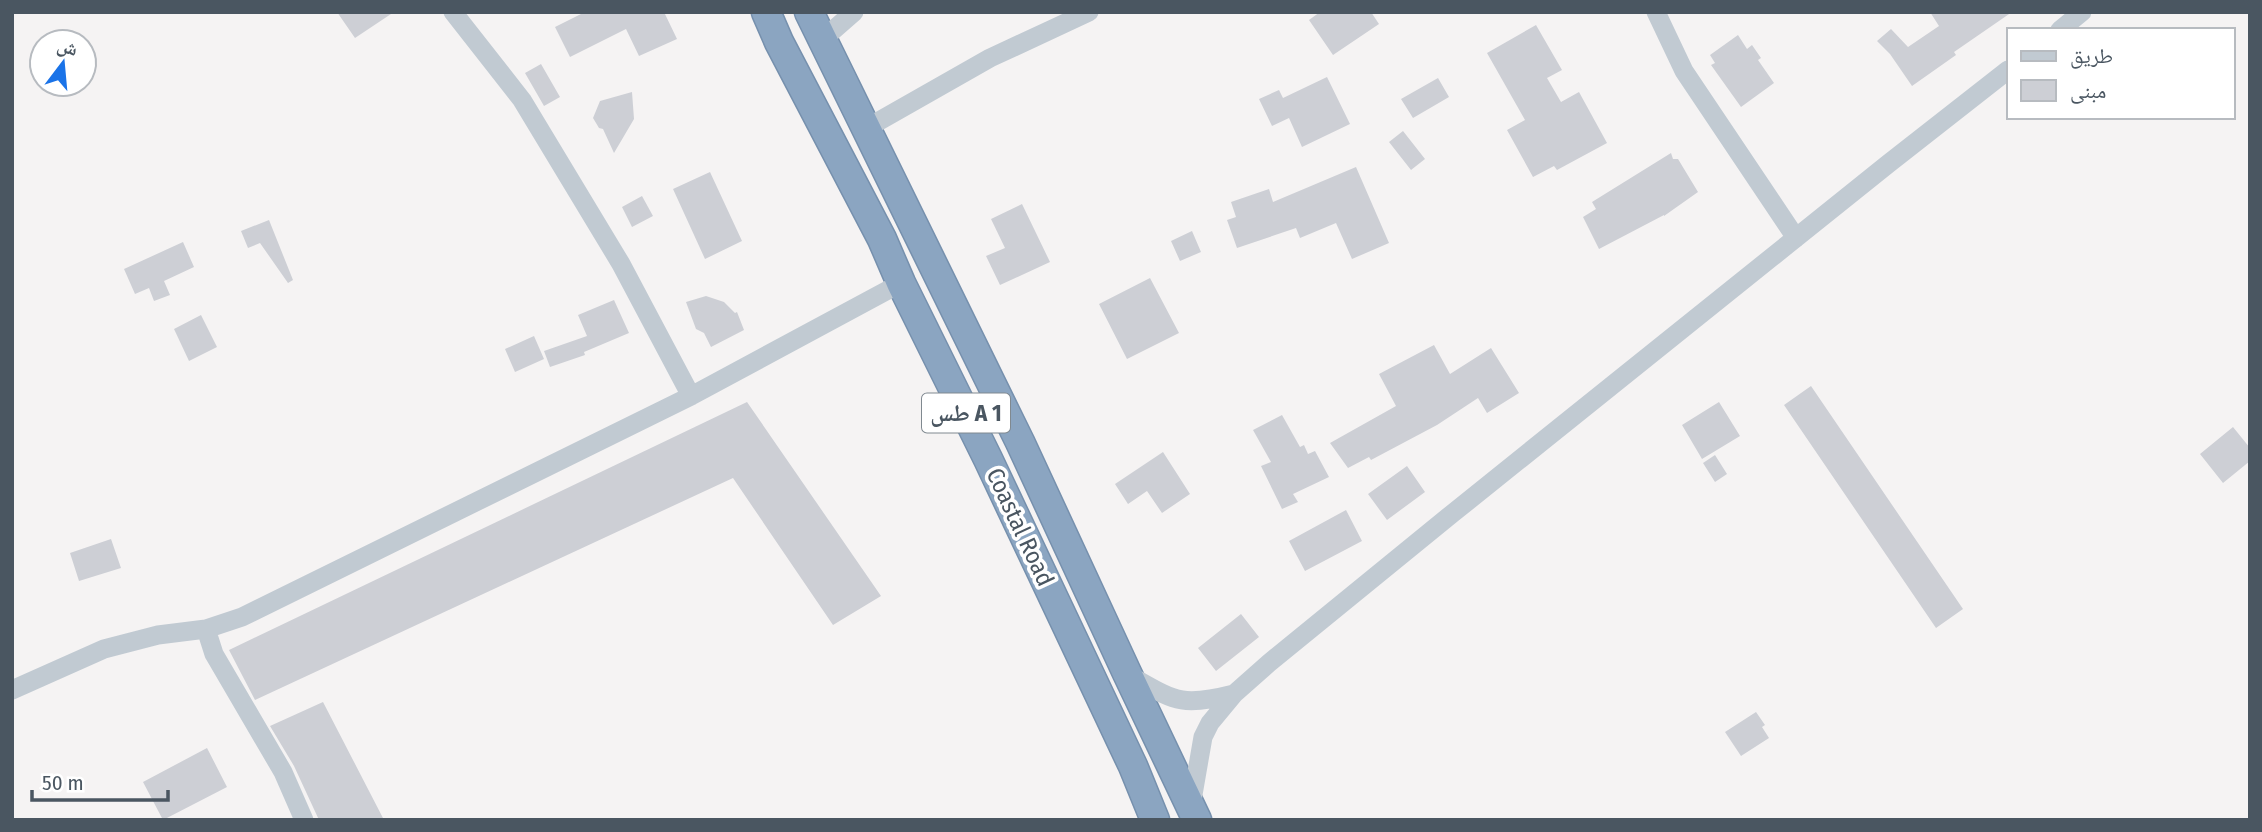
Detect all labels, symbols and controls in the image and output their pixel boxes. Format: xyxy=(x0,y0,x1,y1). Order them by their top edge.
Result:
north arrow xyxy=(28,28,98,98)
legend xyxy=(2007,28,2234,119)
text: ش xyxy=(55,33,80,61)
text: طريق xyxy=(2070,43,2113,69)
text: مبنى xyxy=(2070,78,2106,104)
road number: طس A 1 xyxy=(922,394,1010,432)
street label: Coastal Road xyxy=(980,464,1060,590)
scale bar xyxy=(32,758,168,802)
text: 50 m xyxy=(42,770,84,796)

